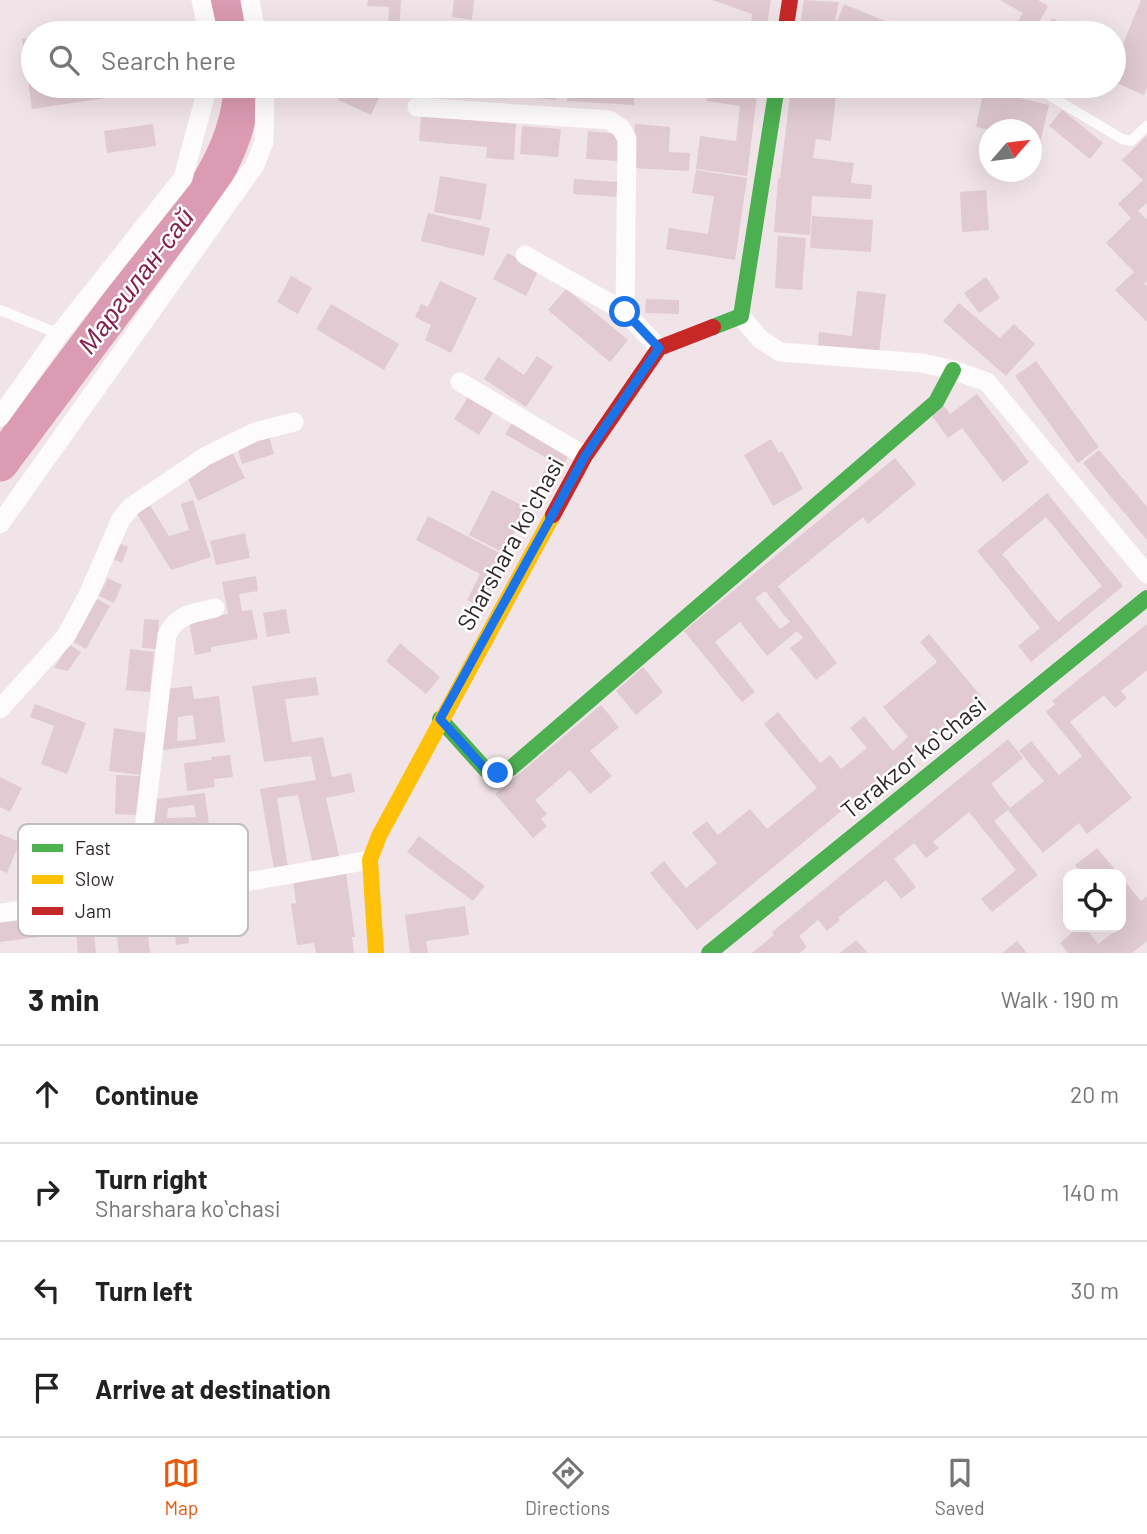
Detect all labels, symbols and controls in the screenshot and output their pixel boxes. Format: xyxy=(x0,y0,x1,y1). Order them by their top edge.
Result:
search box xyxy=(21,21,1126,98)
icon: search xyxy=(45,41,83,79)
text: Search here xyxy=(101,44,236,75)
north arrow xyxy=(979,119,1042,182)
water label: Маргилан-сай xyxy=(70,201,199,359)
route start xyxy=(609,296,640,327)
street label: Sharshara koʻchasi xyxy=(450,452,569,635)
street label: Terakzor koʻchasi xyxy=(835,689,992,824)
route end xyxy=(482,757,513,788)
legend xyxy=(18,824,248,936)
text: Fast xyxy=(75,836,111,859)
text: Slow xyxy=(75,867,114,890)
map controls xyxy=(1063,869,1126,932)
button: locate xyxy=(1063,869,1126,932)
text: Jam xyxy=(75,899,111,922)
text: 3 min xyxy=(28,981,99,1017)
text: Walk · 190 m xyxy=(1001,985,1119,1013)
icon: ahead xyxy=(28,1075,66,1113)
text: Continue xyxy=(95,1079,199,1110)
text: 20 m xyxy=(1070,1080,1119,1108)
text: Turn right xyxy=(95,1163,208,1194)
icon: right xyxy=(28,1173,66,1211)
text: 140 m xyxy=(1062,1178,1119,1206)
text: Sharshara koʻchasi xyxy=(95,1194,281,1222)
icon: left xyxy=(28,1271,66,1309)
text: Turn left xyxy=(95,1275,193,1306)
text: 30 m xyxy=(1071,1276,1119,1304)
icon: arrive xyxy=(28,1369,66,1407)
text: Arrive at destination xyxy=(95,1373,331,1404)
tab: Map xyxy=(162,1454,200,1519)
tab: Directions xyxy=(525,1454,610,1519)
tab: Saved xyxy=(935,1454,985,1519)

